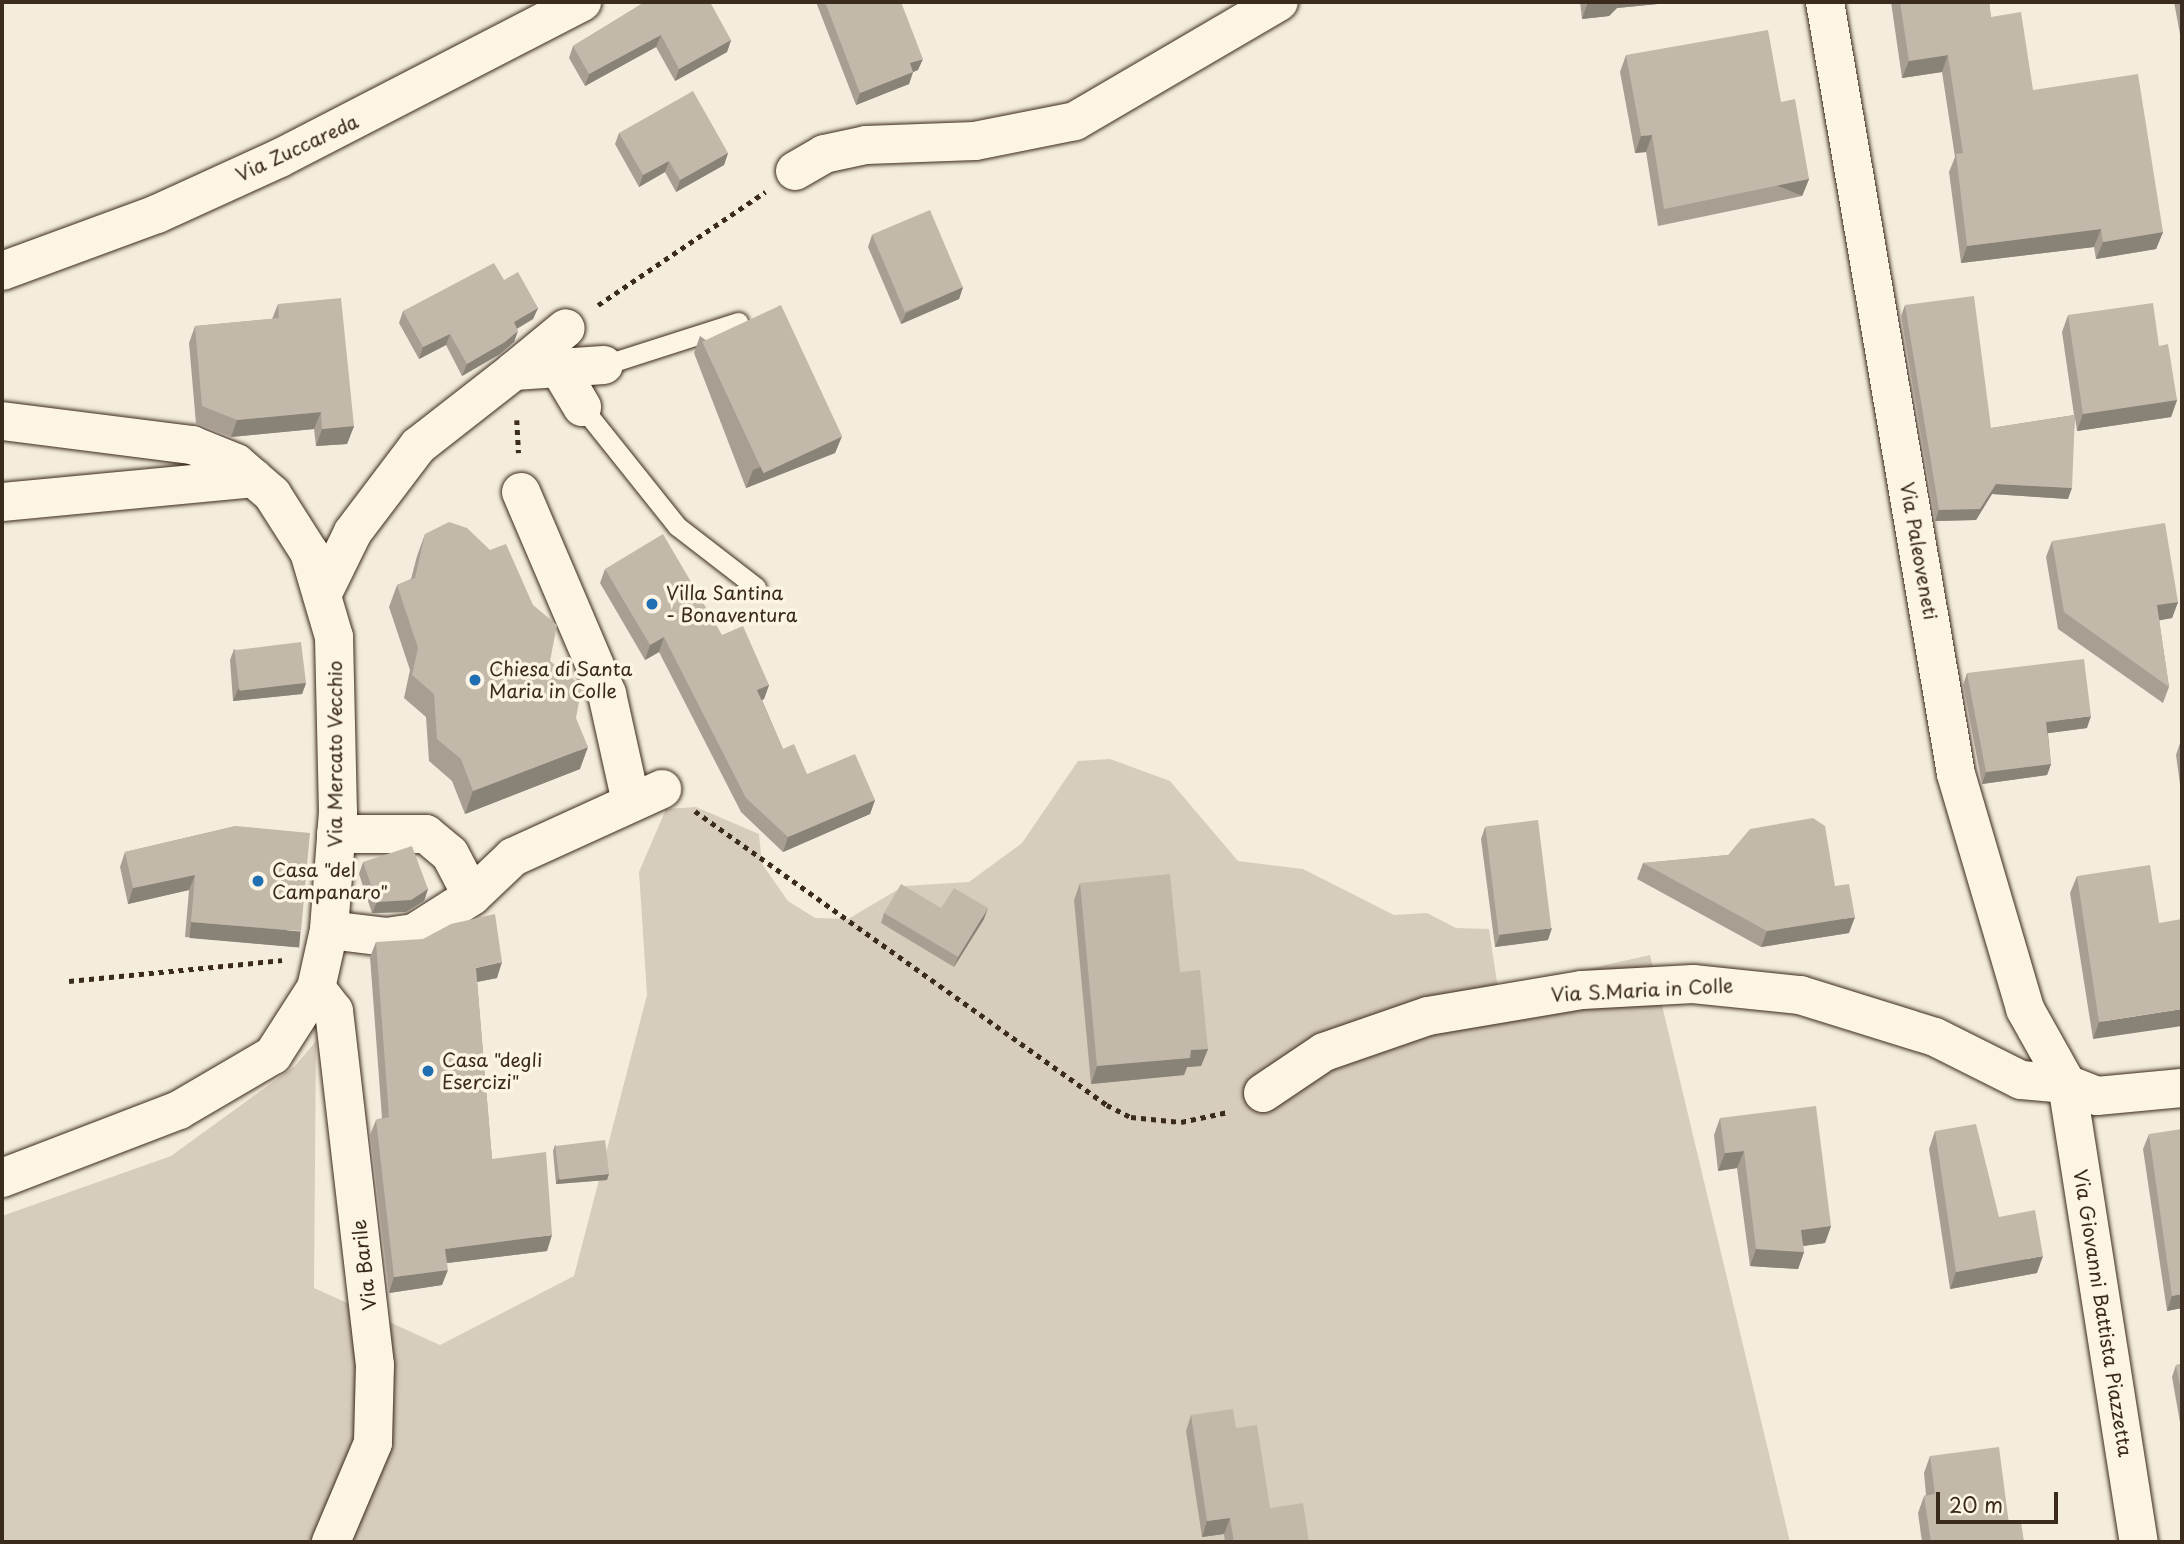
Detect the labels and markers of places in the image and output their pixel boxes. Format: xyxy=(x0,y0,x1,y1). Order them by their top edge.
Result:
place label: Villa Santina - Bonaventura xyxy=(666,582,798,626)
marker: Villa Santina - Bonaventura xyxy=(644,596,660,612)
place label: Chiesa di Santa Maria in Colle xyxy=(489,658,633,702)
marker: Chiesa di Santa Maria in Colle xyxy=(467,672,483,688)
place label: Casa "del Campanaro" xyxy=(272,859,388,903)
marker: Casa "del Campanaro" xyxy=(250,873,266,889)
place label: Casa "degli Esercizi" xyxy=(442,1049,543,1093)
marker: Casa "degli Esercizi" xyxy=(420,1063,436,1079)

